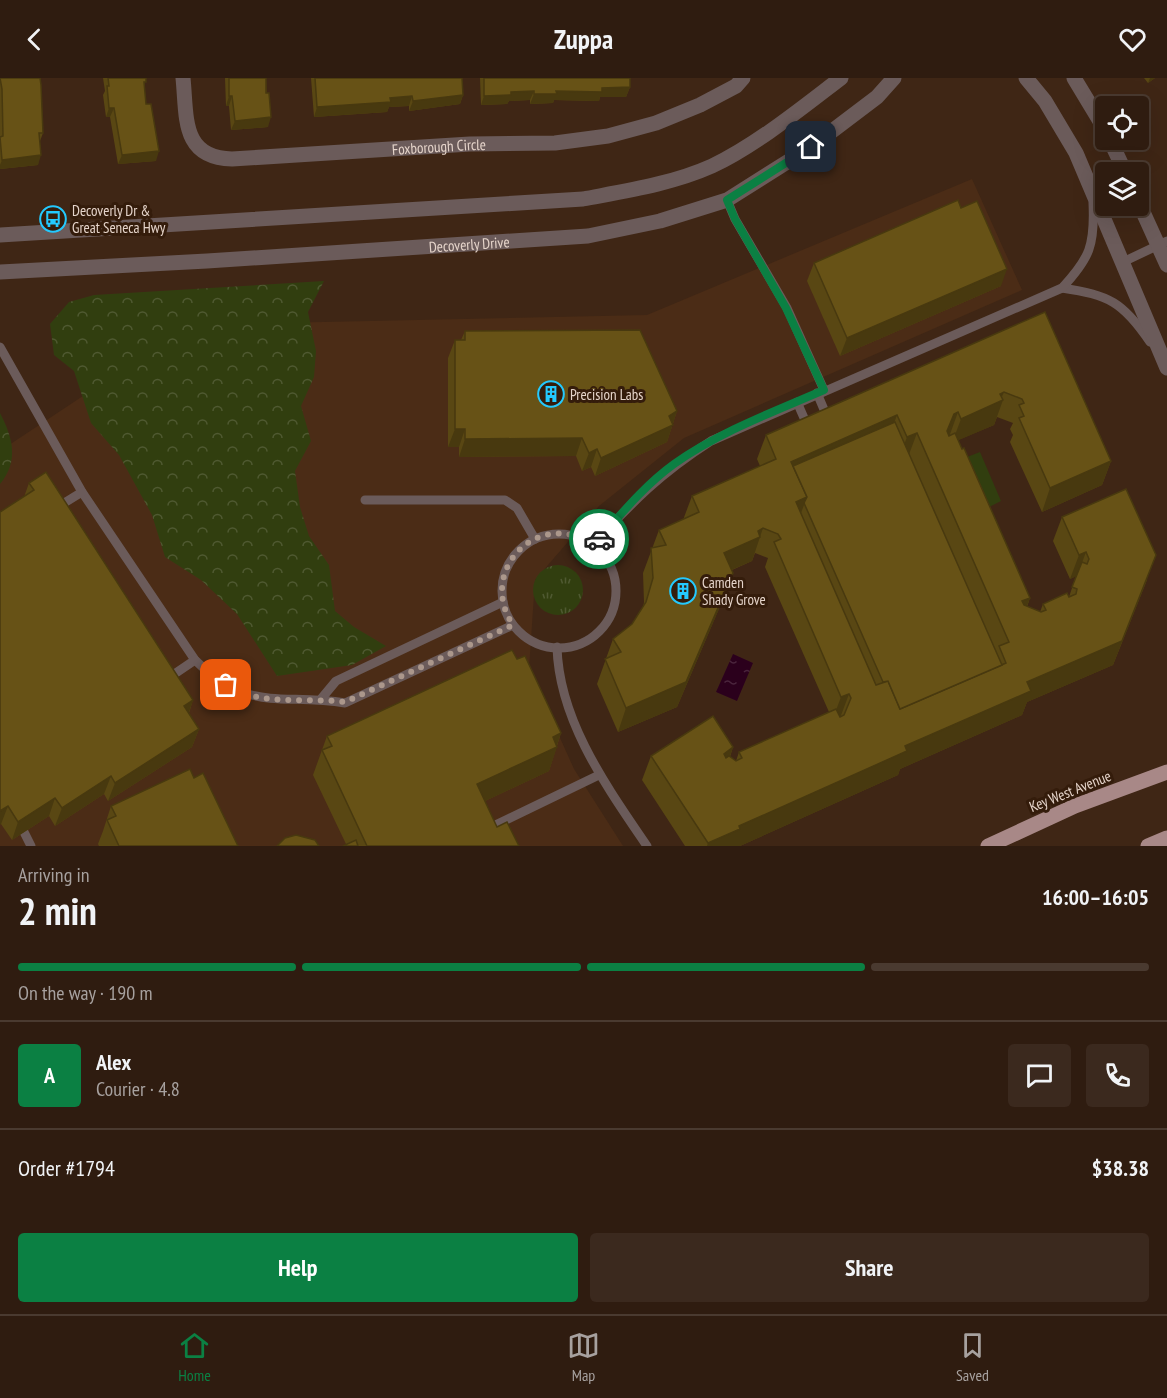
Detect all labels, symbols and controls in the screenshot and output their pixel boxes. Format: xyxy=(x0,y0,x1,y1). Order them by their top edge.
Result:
text: Zuppa xyxy=(554,22,613,56)
icon: back xyxy=(18,23,51,56)
icon: heart xyxy=(1116,23,1149,56)
map controls xyxy=(1095,96,1149,216)
button: locate xyxy=(1095,96,1149,150)
pin xyxy=(785,121,836,172)
icon: home xyxy=(794,130,827,163)
street label: Foxborough Circle xyxy=(391,134,486,158)
button: layers xyxy=(1095,162,1149,216)
place label: Decoverly Dr & Great Seneca Hwy xyxy=(72,201,166,237)
bus stop icon: Decoverly Dr & Great Seneca Hwy xyxy=(38,204,68,234)
street label: Decoverly Drive xyxy=(428,232,510,256)
building icon: Precision Labs xyxy=(536,379,566,409)
place label: Precision Labs xyxy=(570,385,643,404)
courier xyxy=(569,509,629,569)
icon: car xyxy=(583,523,616,556)
place label: Camden Shady Grove xyxy=(702,573,766,609)
building icon: Camden Shady Grove xyxy=(668,576,698,606)
pin xyxy=(200,659,251,710)
icon: bag xyxy=(209,668,242,701)
street label: Key West Avenue xyxy=(1026,766,1114,816)
text: Arriving in xyxy=(18,862,90,888)
text: 16:00–16:05 xyxy=(1042,883,1149,911)
text: 2 min xyxy=(18,885,97,936)
text: On the way · 190 m xyxy=(18,980,153,1006)
button: chat xyxy=(1008,1044,1071,1107)
button: phone xyxy=(1086,1044,1149,1107)
text: Alex xyxy=(96,1048,131,1076)
text: A xyxy=(44,1061,55,1089)
text: Courier · 4.8 xyxy=(96,1076,180,1102)
text: Order #1794 xyxy=(18,1154,115,1182)
text: $38.38 xyxy=(1092,1154,1149,1182)
button: Help xyxy=(18,1233,578,1302)
button: Share xyxy=(590,1233,1149,1302)
tab: Home xyxy=(178,1329,211,1385)
tab: Map xyxy=(567,1329,600,1385)
tab: Saved xyxy=(956,1329,989,1385)

